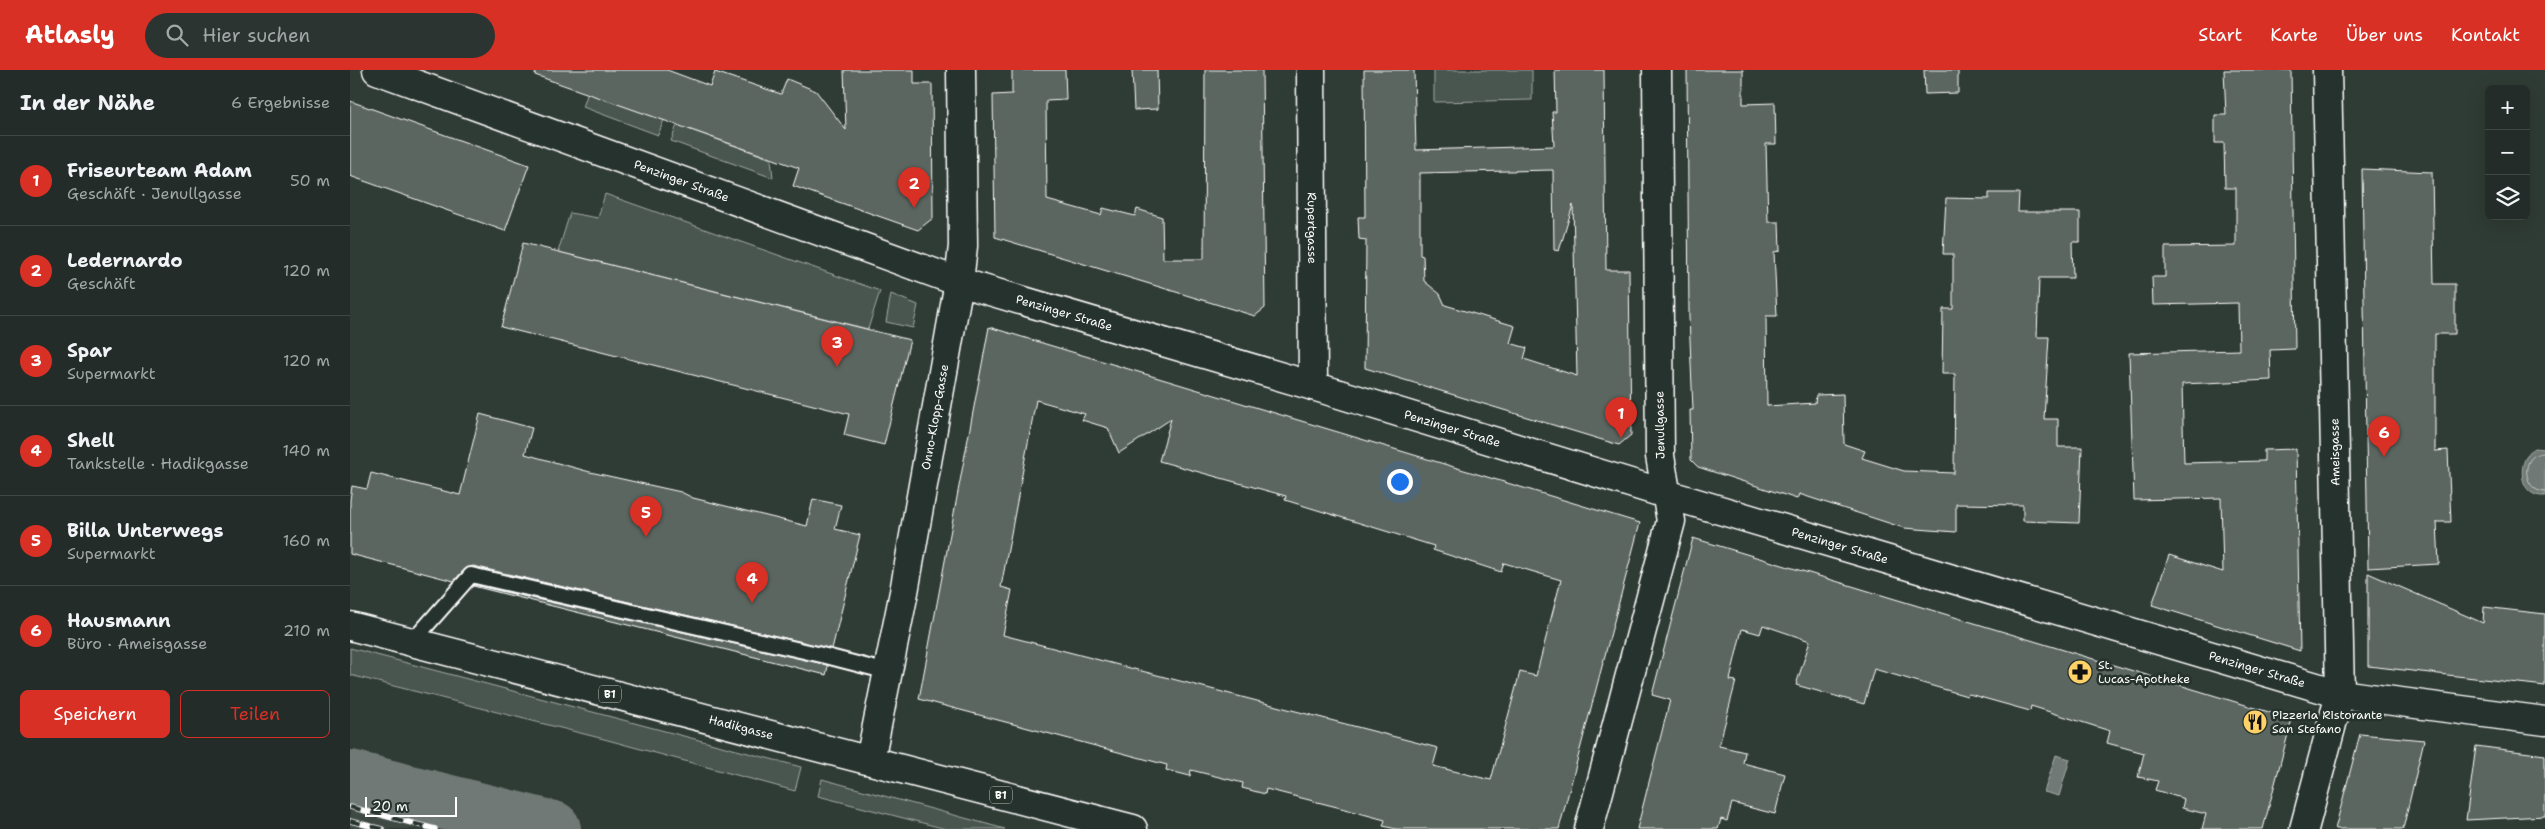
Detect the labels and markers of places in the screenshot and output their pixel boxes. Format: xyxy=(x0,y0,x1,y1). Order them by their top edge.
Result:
pin: 2 xyxy=(898,167,930,208)
pin: 3 xyxy=(821,326,853,367)
pin: 1 xyxy=(1605,397,1637,438)
pin: 6 xyxy=(2368,416,2400,457)
pin: 5 xyxy=(630,496,662,537)
pin: 4 xyxy=(736,562,768,603)
place label: St. Lucas-Apotheke xyxy=(2098,657,2190,687)
pharmacy icon: St. Lucas-Apotheke xyxy=(2067,659,2093,685)
place label: Pizzeria Ristorante San Stefano xyxy=(2272,707,2383,737)
restaurant icon: Pizzeria Ristorante San Stefano xyxy=(2242,709,2268,735)

